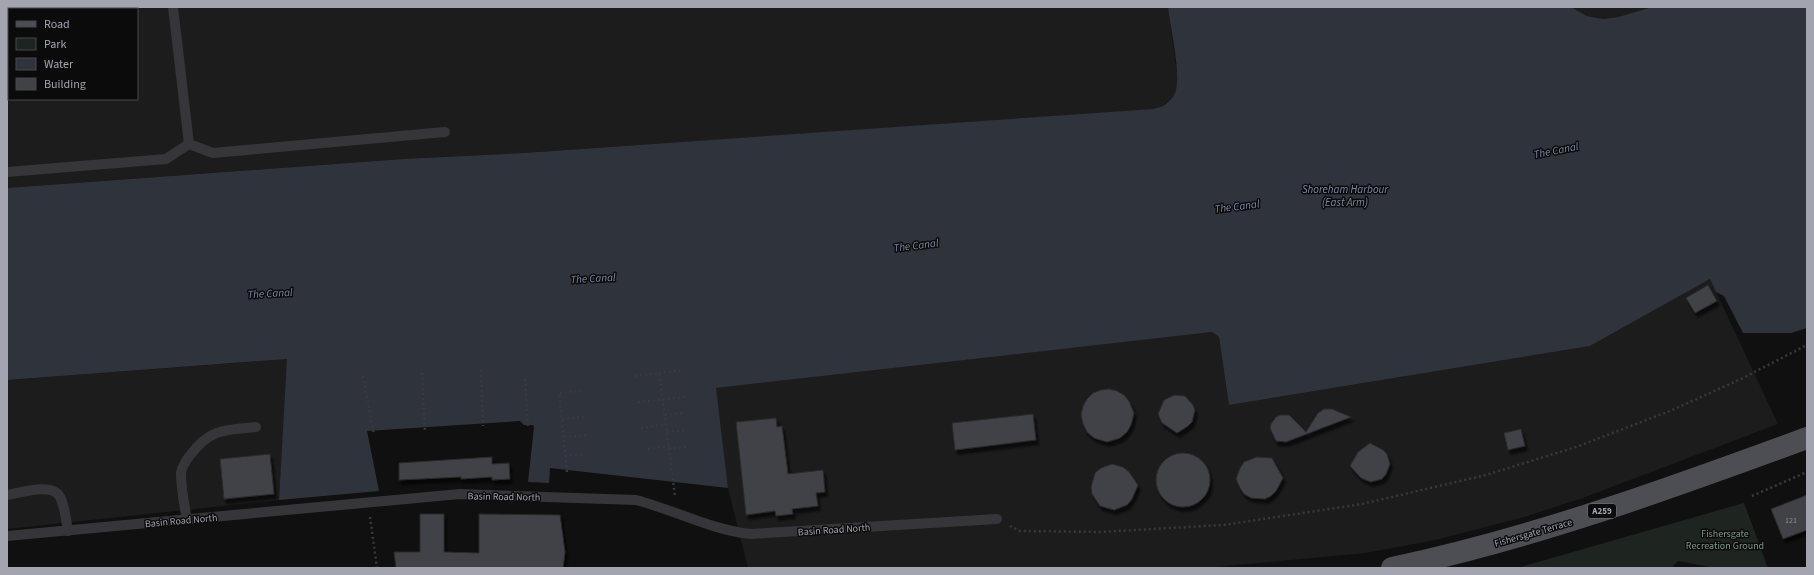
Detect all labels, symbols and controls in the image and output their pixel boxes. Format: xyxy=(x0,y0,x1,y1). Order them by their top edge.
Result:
legend xyxy=(8,8,138,100)
text: Road xyxy=(44,16,70,33)
text: Park xyxy=(44,36,66,53)
text: Water xyxy=(44,56,74,73)
text: Building xyxy=(44,76,86,93)
water label: The Canal xyxy=(1532,139,1580,162)
water label: Shoreham Harbour (East Arm) xyxy=(1302,182,1389,210)
water label: The Canal xyxy=(1214,196,1261,217)
water label: The Canal xyxy=(893,235,940,256)
water label: The Canal xyxy=(570,270,616,287)
water label: The Canal xyxy=(247,285,293,302)
street label: Basin Road North xyxy=(468,489,540,505)
road number: A259 xyxy=(1588,504,1616,518)
street label: Basin Road North xyxy=(144,511,218,531)
street label: Fishersgate Terrace xyxy=(1493,515,1574,551)
house number: 121 xyxy=(1785,515,1797,526)
street label: Basin Road North xyxy=(797,520,871,540)
park label: Fishersgate Recreation Ground xyxy=(1686,527,1764,553)

